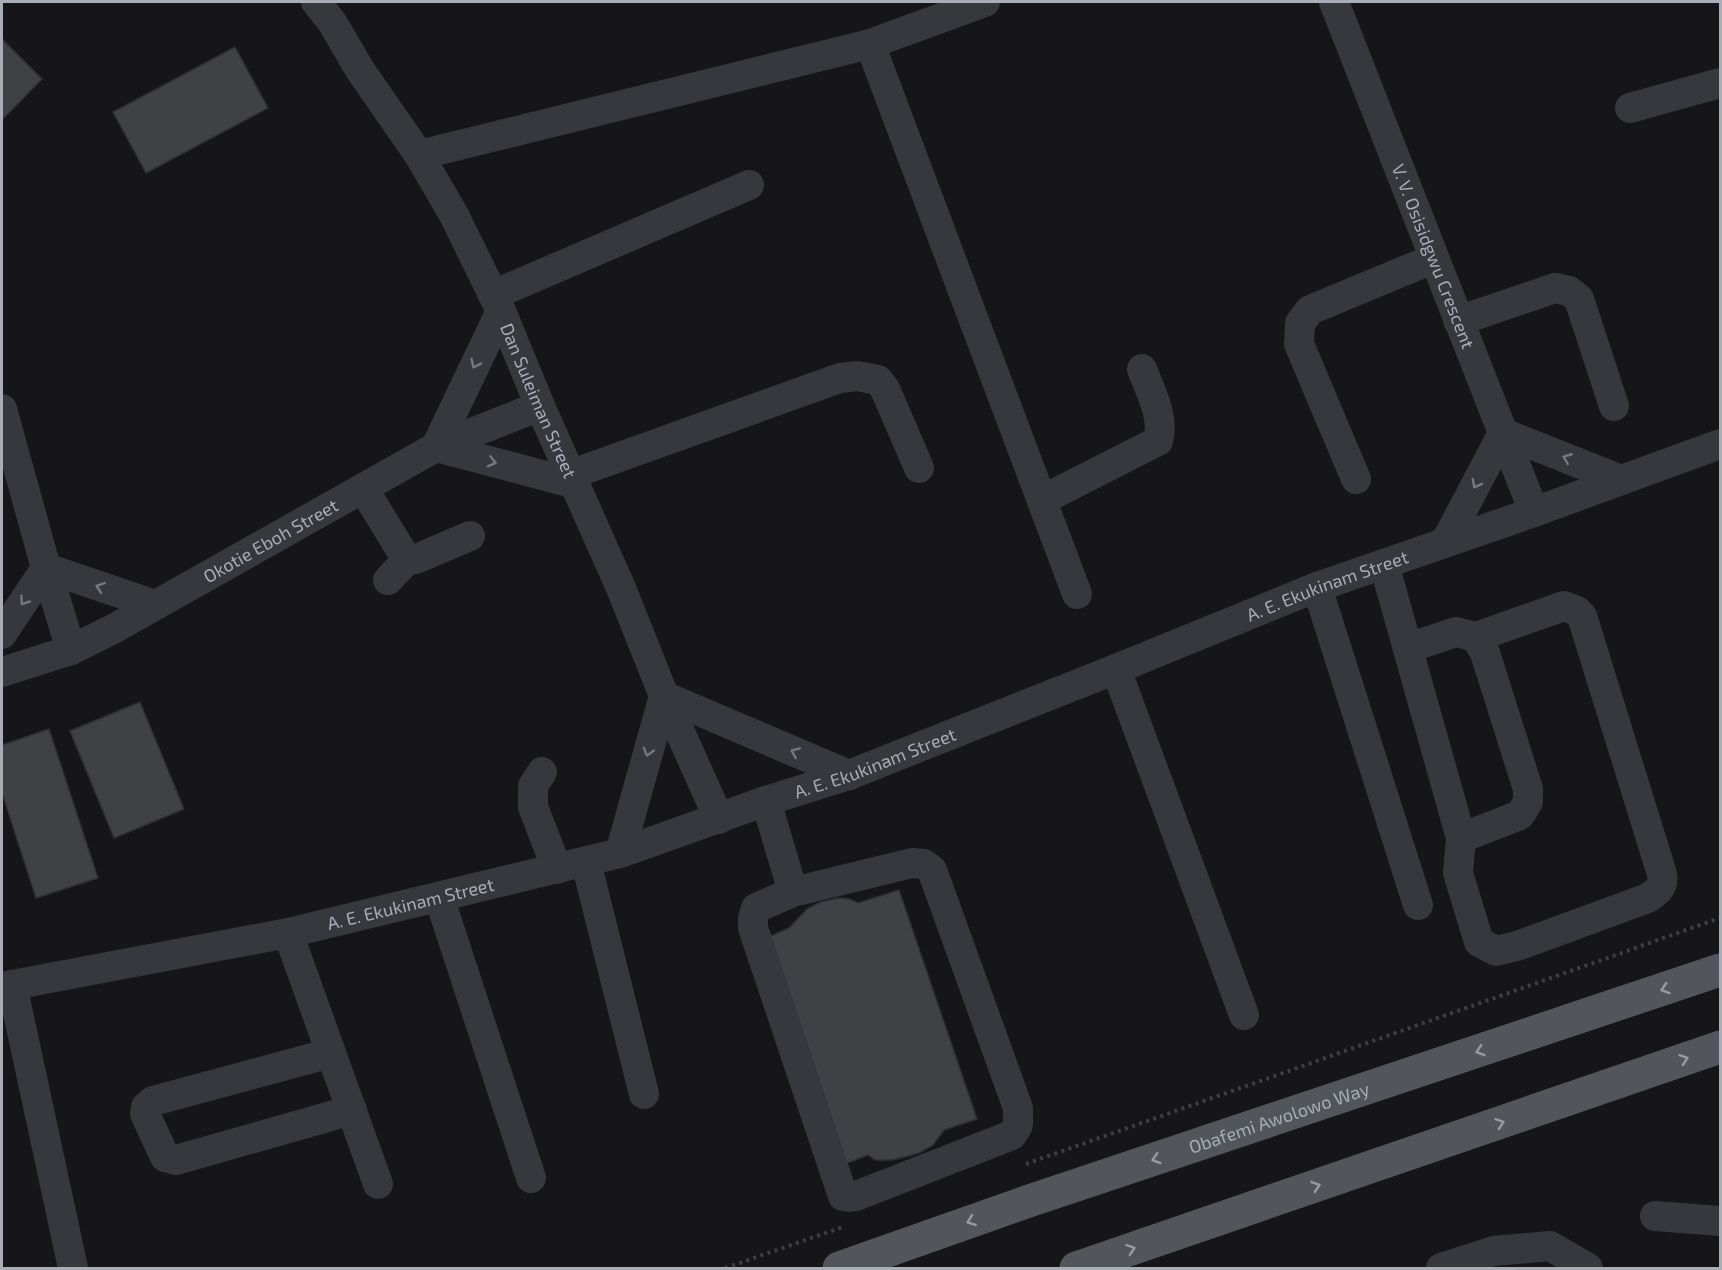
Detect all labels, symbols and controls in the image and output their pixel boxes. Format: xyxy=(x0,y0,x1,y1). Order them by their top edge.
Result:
street label: V. V. Osisidgwu Crescent xyxy=(1388,161,1480,352)
street label: Dan Suleiman Street xyxy=(496,320,582,481)
one-way arrow xyxy=(471,357,483,368)
one-way arrow xyxy=(1562,453,1573,465)
one-way arrow xyxy=(487,454,497,467)
one-way arrow xyxy=(1472,478,1483,489)
street label: Okotie Eboh Street xyxy=(199,494,342,587)
street label: A. E. Ekukinam Street xyxy=(1243,545,1411,626)
one-way arrow xyxy=(95,581,106,594)
one-way arrow xyxy=(20,594,31,605)
street label: A. E. Ekukinam Street xyxy=(791,723,959,803)
one-way arrow xyxy=(643,747,655,757)
one-way arrow xyxy=(791,747,802,759)
street label: A. E. Ekukinam Street xyxy=(325,873,496,934)
one-way arrow xyxy=(1660,982,1671,994)
one-way arrow xyxy=(1475,1043,1486,1056)
one-way arrow xyxy=(1679,1054,1689,1067)
street label: Obafemi Awolowo Way xyxy=(1186,1077,1372,1158)
one-way arrow xyxy=(1494,1117,1505,1130)
one-way arrow xyxy=(1151,1151,1161,1164)
one-way arrow xyxy=(1310,1181,1321,1193)
one-way arrow xyxy=(966,1214,977,1227)
one-way arrow xyxy=(1125,1244,1136,1257)

